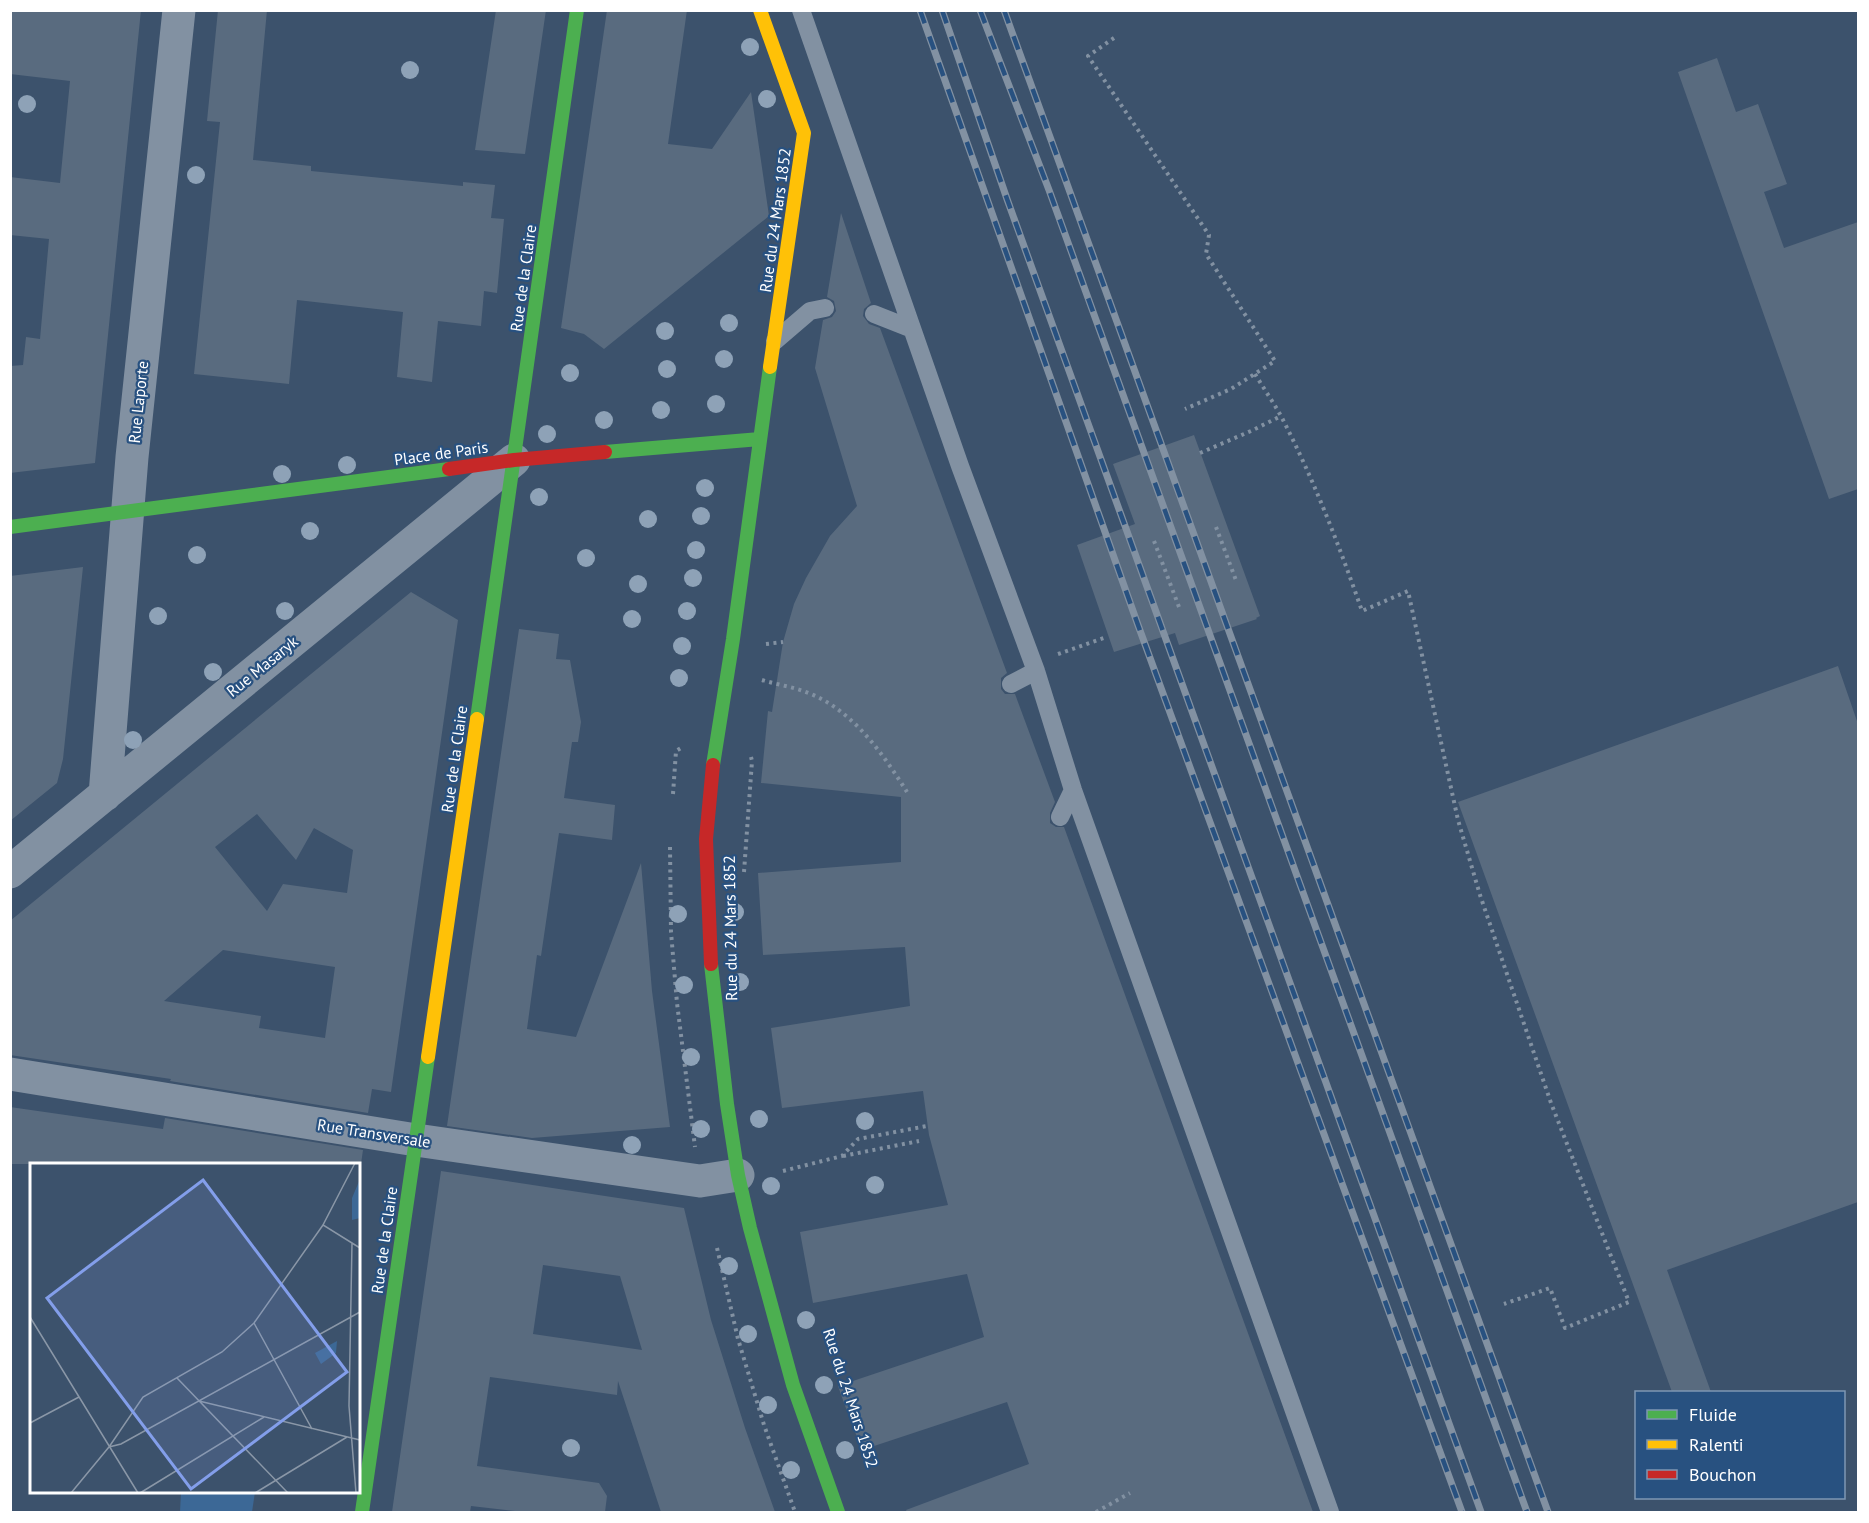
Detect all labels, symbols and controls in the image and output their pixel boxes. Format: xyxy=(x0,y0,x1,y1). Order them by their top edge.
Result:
street label: Rue du 24 Mars 1852 xyxy=(755,147,795,293)
street label: Rue de la Claire xyxy=(506,223,540,333)
street label: Rue Laporte xyxy=(124,360,152,444)
street label: Place de Paris xyxy=(393,436,489,469)
street label: Rue Masaryk xyxy=(222,631,302,701)
street label: Rue de la Claire xyxy=(437,704,471,814)
street label: Rue du 24 Mars 1852 xyxy=(719,855,741,1001)
street label: Rue Transversale xyxy=(316,1114,432,1152)
inset map xyxy=(30,1163,360,1493)
street label: Rue de la Claire xyxy=(367,1185,401,1295)
street label: Rue du 24 Mars 1852 xyxy=(819,1326,883,1470)
legend xyxy=(1635,1391,1845,1499)
text: Fluide xyxy=(1689,1403,1737,1426)
text: Ralenti xyxy=(1689,1433,1744,1456)
text: Bouchon xyxy=(1689,1463,1756,1486)

